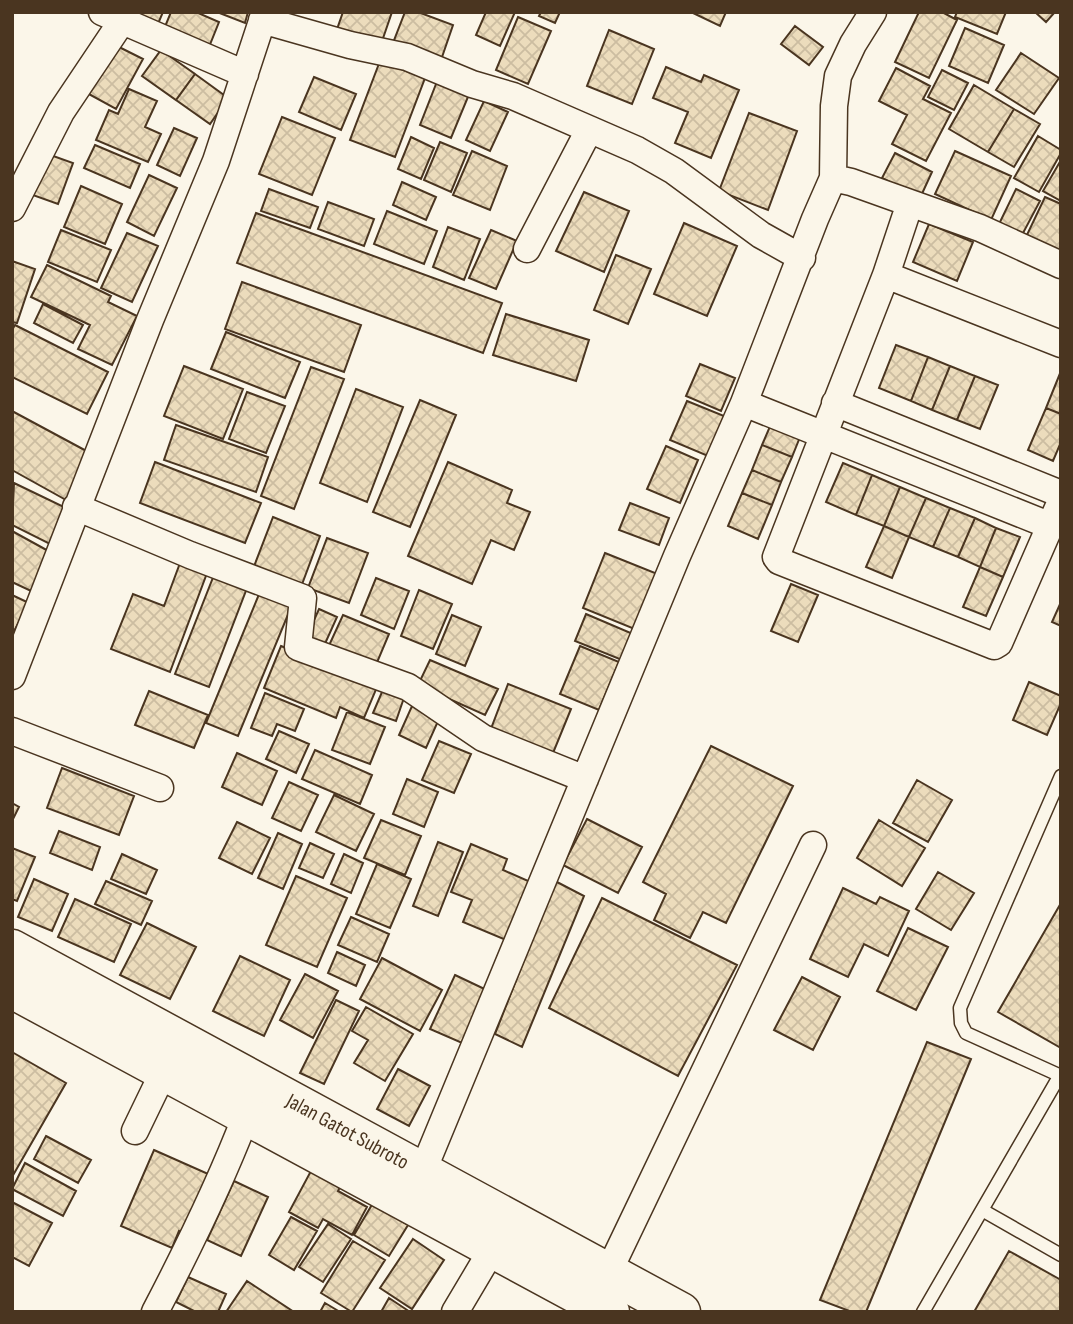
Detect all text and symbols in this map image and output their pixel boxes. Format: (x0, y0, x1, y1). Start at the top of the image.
street label: Jalan Gatot Subroto (281, 1088, 413, 1175)

